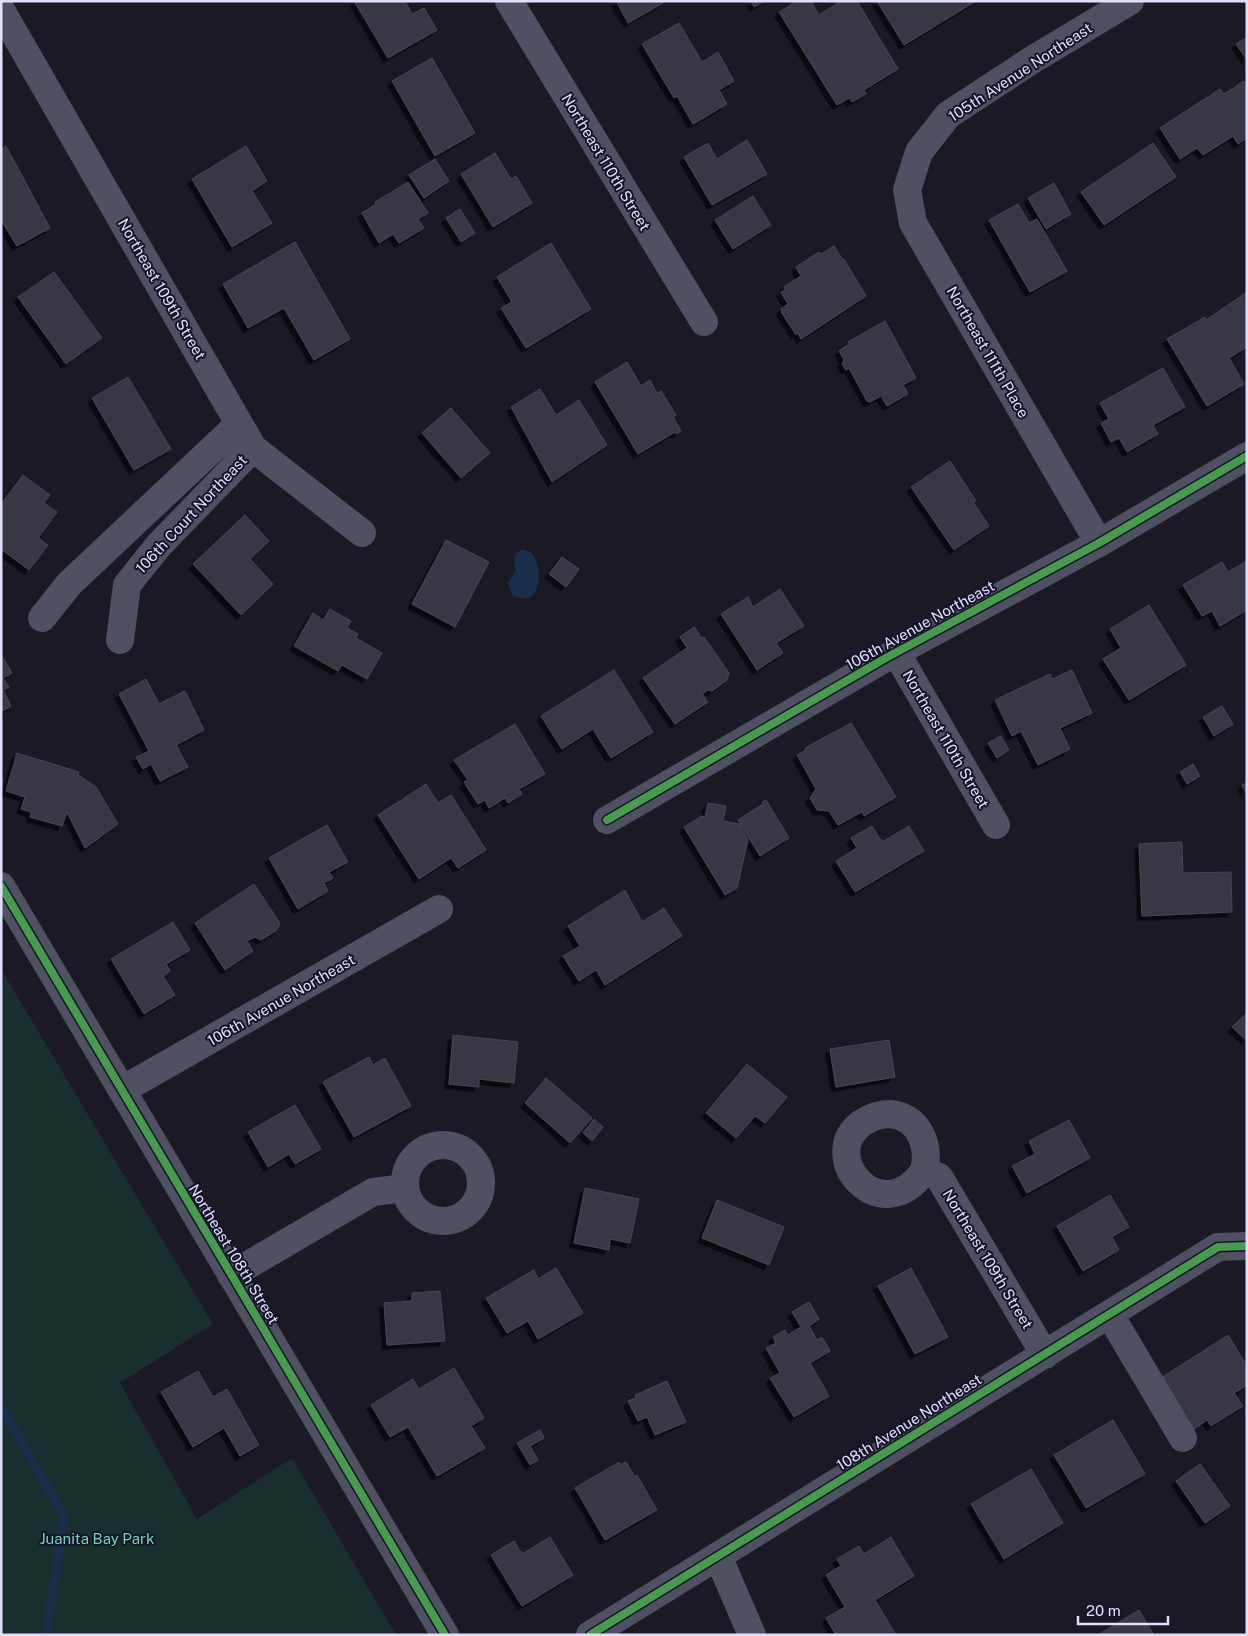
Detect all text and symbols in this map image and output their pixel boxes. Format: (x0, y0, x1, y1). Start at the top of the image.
street label: 105th Avenue Northeast (945, 19, 1095, 125)
street label: Northeast 110th Street (558, 90, 654, 234)
street label: Northeast 109th Street (115, 216, 209, 363)
street label: Northeast 111th Place (943, 283, 1033, 421)
street label: 106th Court Northeast (132, 451, 250, 576)
street label: 106th Avenue Northeast (843, 577, 997, 673)
street label: Northeast 110th Street (899, 667, 993, 811)
street label: 106th Avenue Northeast (204, 951, 358, 1049)
street label: Northeast 108th Street (185, 1181, 283, 1327)
street label: Northeast 109th Street (940, 1186, 1037, 1332)
street label: 108th Avenue Northeast (833, 1370, 985, 1474)
park label: Juanita Bay Park (40, 1530, 154, 1547)
scale bar (1078, 1594, 1168, 1626)
text: 20 m (1086, 1602, 1121, 1619)

